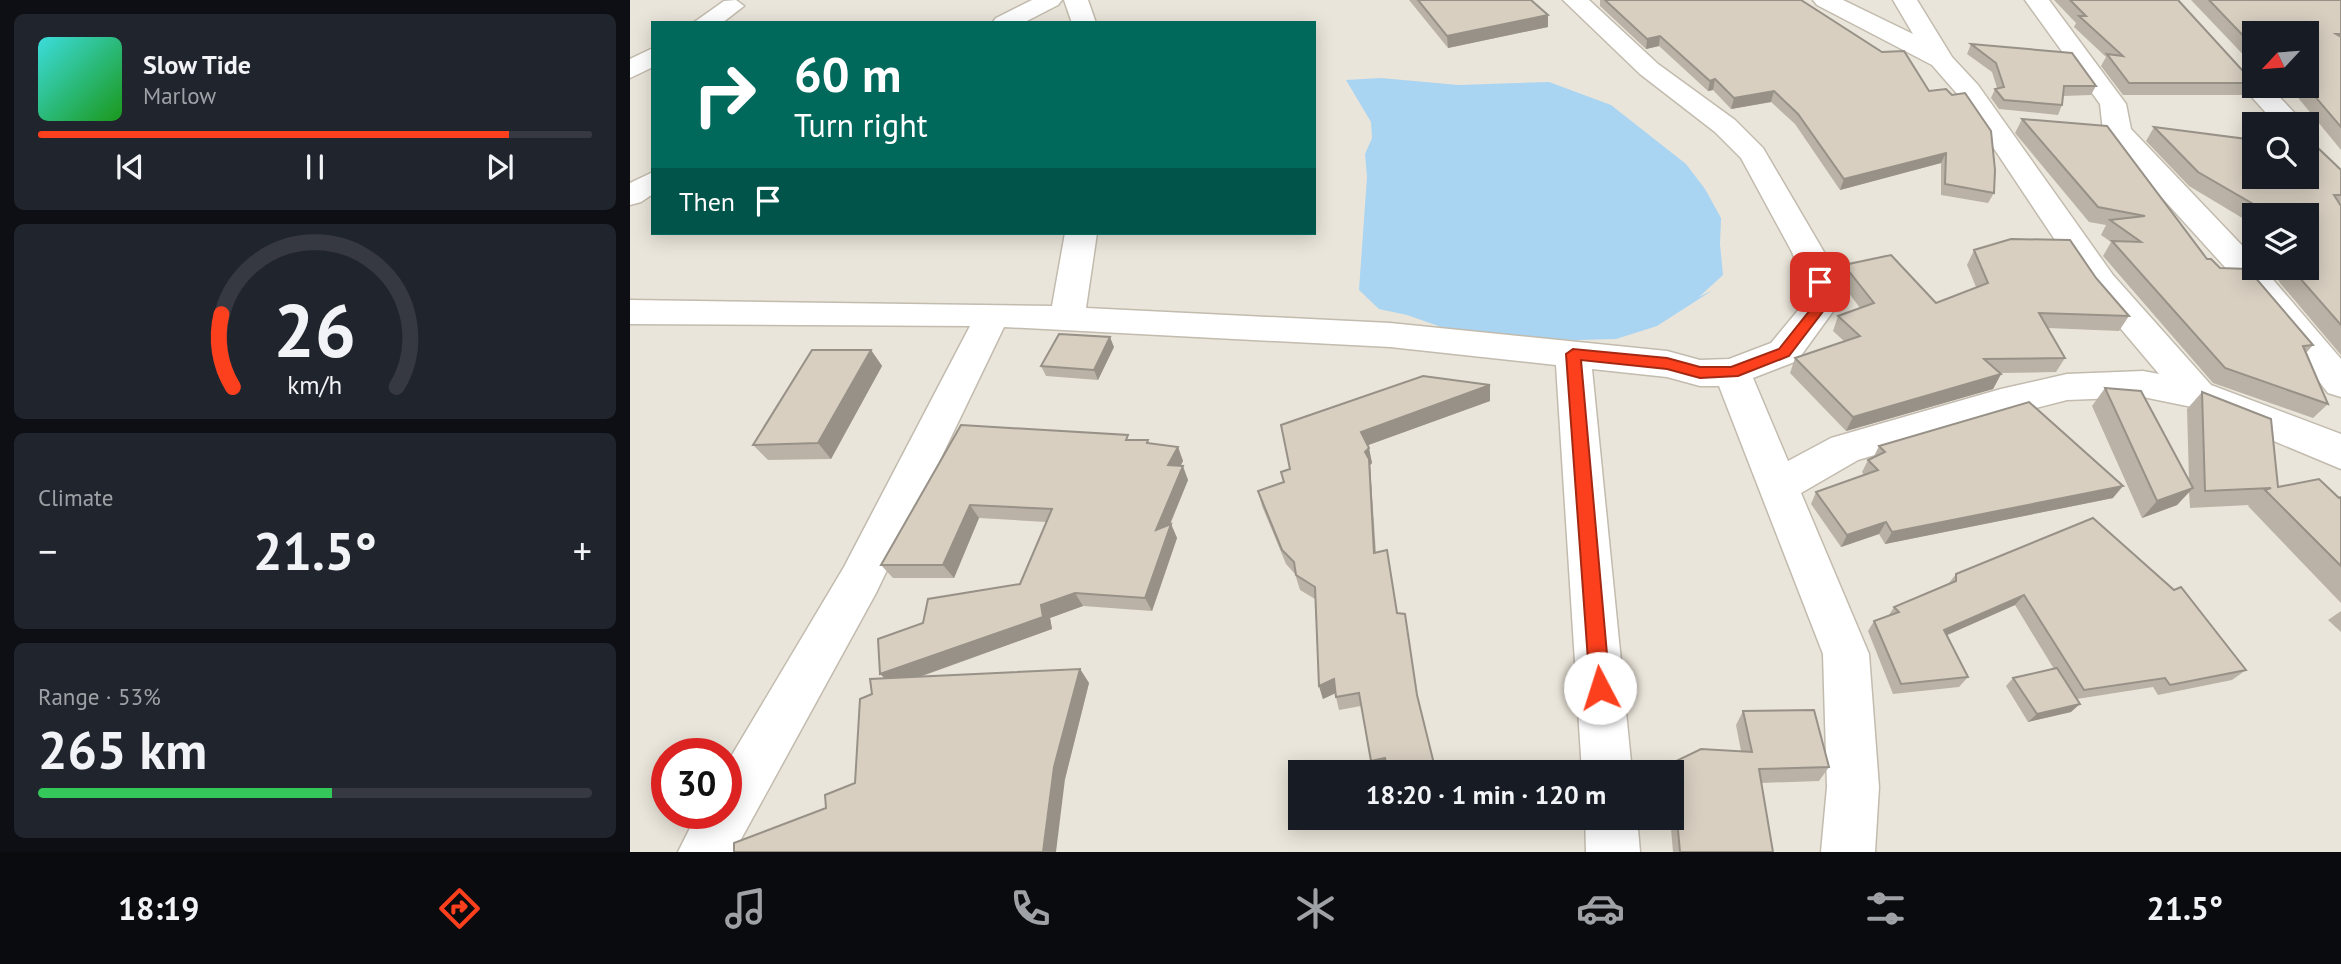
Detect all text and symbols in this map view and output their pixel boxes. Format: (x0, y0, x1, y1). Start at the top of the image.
north arrow (2242, 21, 2319, 98)
map controls (2242, 21, 2319, 280)
text: 60 m (794, 42, 901, 106)
text: Slow Tide (143, 48, 251, 81)
icon: right (679, 49, 770, 140)
text: Marlow (143, 81, 216, 110)
text: Turn right (794, 104, 928, 146)
button: search (2242, 112, 2319, 189)
icon: previous (111, 148, 149, 186)
icon: pause (296, 148, 334, 186)
icon: next (481, 148, 519, 186)
icon: arrive (749, 182, 787, 220)
text: Then (679, 185, 735, 218)
button: layers (2242, 203, 2319, 280)
pin (1790, 252, 1850, 312)
icon: arrive (1801, 263, 1839, 301)
text: 26 (274, 284, 356, 378)
text: km/h (288, 369, 342, 401)
text: Climate (38, 483, 113, 512)
text: 21.5° (253, 517, 377, 584)
text: − (38, 526, 57, 575)
text: + (573, 526, 592, 575)
position arrow (1563, 651, 1637, 725)
text: Range · 53% (38, 682, 161, 711)
text: 265 km (38, 716, 207, 783)
speed limit sign: 30 (651, 738, 742, 829)
text: 18:20 · 1 min · 120 m (1366, 778, 1606, 811)
icon: directions (435, 884, 484, 933)
icon: music (721, 884, 770, 933)
icon: phone (1006, 884, 1055, 933)
icon: climate (1291, 884, 1340, 933)
icon: car (1576, 884, 1625, 933)
icon: filters (1861, 884, 1910, 933)
text: 18:19 (118, 887, 199, 929)
text: 21.5° (2147, 887, 2223, 929)

